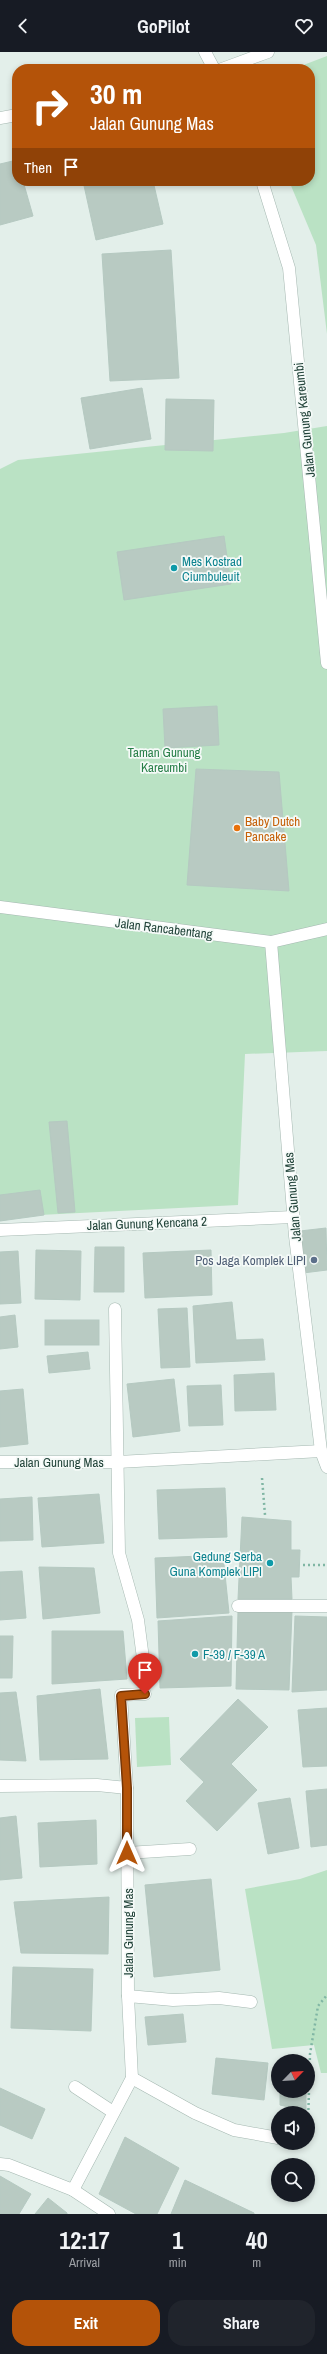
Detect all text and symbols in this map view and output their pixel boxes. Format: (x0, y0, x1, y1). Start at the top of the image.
text: GoPilot (137, 14, 190, 39)
icon: back (12, 15, 34, 37)
icon: heart (293, 15, 315, 37)
text: 30 m (90, 75, 142, 113)
icon: right (24, 80, 76, 132)
text: Jalan Gunung Mas (90, 111, 214, 136)
icon: arrive (60, 156, 82, 178)
text: Then (24, 157, 52, 178)
street label: Jalan Gunung Kareumbi (290, 362, 319, 478)
place label: Mes Kostrad Ciumbuleuit (182, 553, 242, 585)
marker: Mes Kostrad Ciumbuleuit (169, 563, 179, 573)
park label: Taman Gunung Kareumbi (127, 744, 201, 776)
place label: Baby Dutch Pancake (245, 813, 300, 845)
marker: Baby Dutch Pancake (232, 823, 242, 833)
street label: Jalan Rancabentang (114, 914, 214, 943)
street label: Jalan Gunung Mas (280, 1152, 305, 1242)
street label: Jalan Gunung Kencana 2 (87, 1213, 208, 1234)
place label: Pos Jaga Komplek LIPI (195, 1252, 306, 1269)
marker: Pos Jaga Komplek LIPI (309, 1255, 319, 1265)
street label: Jalan Gunung Mas (14, 1454, 104, 1471)
place label: Gedung Serba Guna Komplek LIPI (170, 1548, 262, 1580)
marker: Gedung Serba Guna Komplek LIPI (265, 1558, 275, 1568)
place label: F-39 / F-39 A (203, 1646, 266, 1663)
marker: F-39 / F-39 A (190, 1649, 200, 1659)
pin (128, 1653, 162, 1694)
icon: arrive (134, 1659, 156, 1681)
position arrow (106, 1832, 148, 1874)
street label: Jalan Gunung Mas (120, 1888, 137, 1978)
north arrow (271, 2054, 315, 2098)
map controls (271, 2054, 315, 2202)
button: sound (271, 2106, 315, 2150)
button: search (271, 2158, 315, 2202)
text: 12:17 (59, 2224, 110, 2256)
text: 1 (172, 2224, 183, 2256)
text: 40 (246, 2224, 268, 2256)
text: Arrival (69, 2254, 100, 2271)
text: min (169, 2254, 187, 2271)
text: m (252, 2254, 261, 2271)
button: Exit (12, 2300, 160, 2346)
button: Share (168, 2300, 315, 2346)

